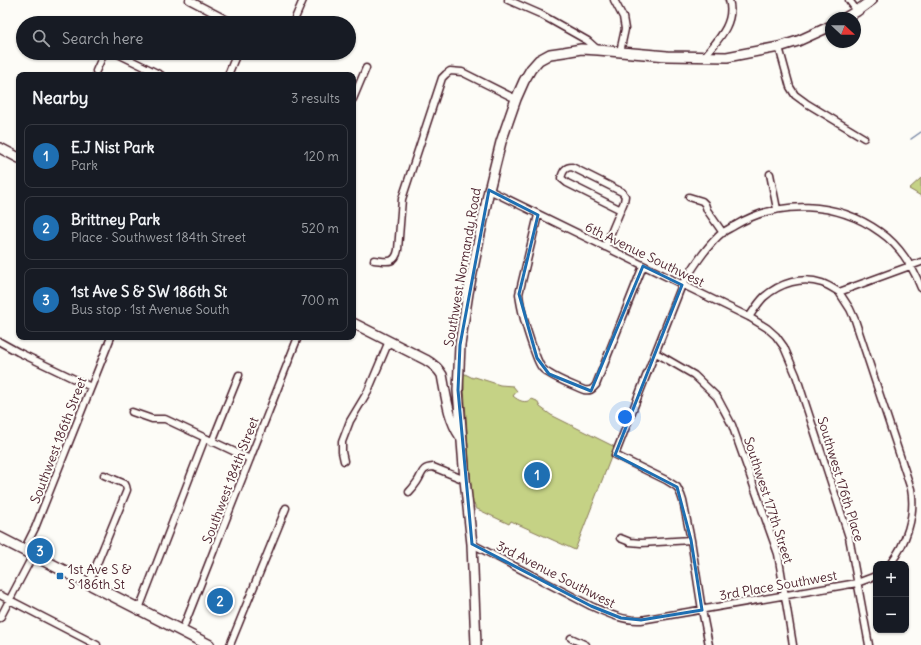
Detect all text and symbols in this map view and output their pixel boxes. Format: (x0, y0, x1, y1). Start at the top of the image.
north arrow (825, 12, 861, 48)
search box (16, 16, 356, 60)
icon: search (30, 27, 52, 49)
text: Search here (62, 29, 143, 48)
text: Nearby (32, 87, 88, 109)
text: 3 results (291, 90, 340, 107)
text: E.J Nist Park (71, 138, 154, 157)
text: 1 (43, 148, 49, 165)
text: 120 m (304, 148, 339, 165)
text: Park (71, 157, 98, 174)
street label: Southwest Normandy Road (440, 186, 485, 348)
text: Brittney Park (71, 210, 160, 229)
street label: 6th Avenue Southwest (582, 218, 708, 291)
text: 2 (42, 220, 50, 237)
text: 520 m (301, 220, 339, 237)
text: Place · Southwest 184th Street (71, 229, 246, 246)
text: 1st Ave S & SW 186th St (71, 282, 227, 301)
text: 3 (42, 292, 50, 309)
text: 700 m (301, 292, 339, 309)
text: Bus stop · 1st Avenue South (71, 301, 229, 318)
street label: Southwest 186th Street (26, 374, 91, 506)
your location (615, 407, 635, 427)
street label: Southwest 184th Street (198, 414, 263, 546)
street label: Southwest 176th Place (813, 415, 868, 544)
street label: Southwest 177th Street (740, 435, 797, 566)
pin: 1 (524, 460, 550, 490)
pin: 3 (27, 536, 53, 566)
street label: 3rd Avenue Southwest (493, 537, 619, 612)
place label: 1st Ave S & S 186th St (68, 561, 132, 593)
map controls (873, 561, 909, 633)
button: + (873, 561, 909, 597)
street label: 3rd Place Southwest (718, 567, 839, 604)
marker: 1st Ave S & S 186th St (55, 571, 65, 581)
pin: 2 (207, 586, 233, 616)
button: − (873, 597, 909, 633)

